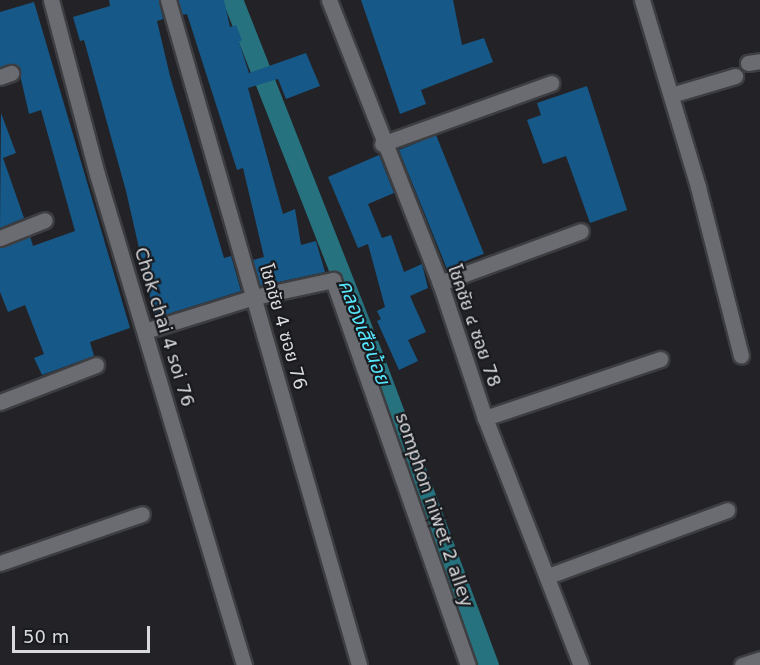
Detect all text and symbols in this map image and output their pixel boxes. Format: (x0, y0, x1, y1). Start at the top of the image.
street label: Chok chai 4 soi 76 (129, 245, 199, 409)
street label: โชคชัย 4 ซอย 76 (255, 262, 311, 392)
street label: โชคชัย ๔ ซอย 78 (443, 262, 505, 390)
water label: คลองเสือน้อย (333, 276, 395, 388)
street label: somphon niwet 2 alley (391, 410, 477, 610)
scale bar (15, 614, 153, 652)
text: 50 m (23, 626, 69, 647)

